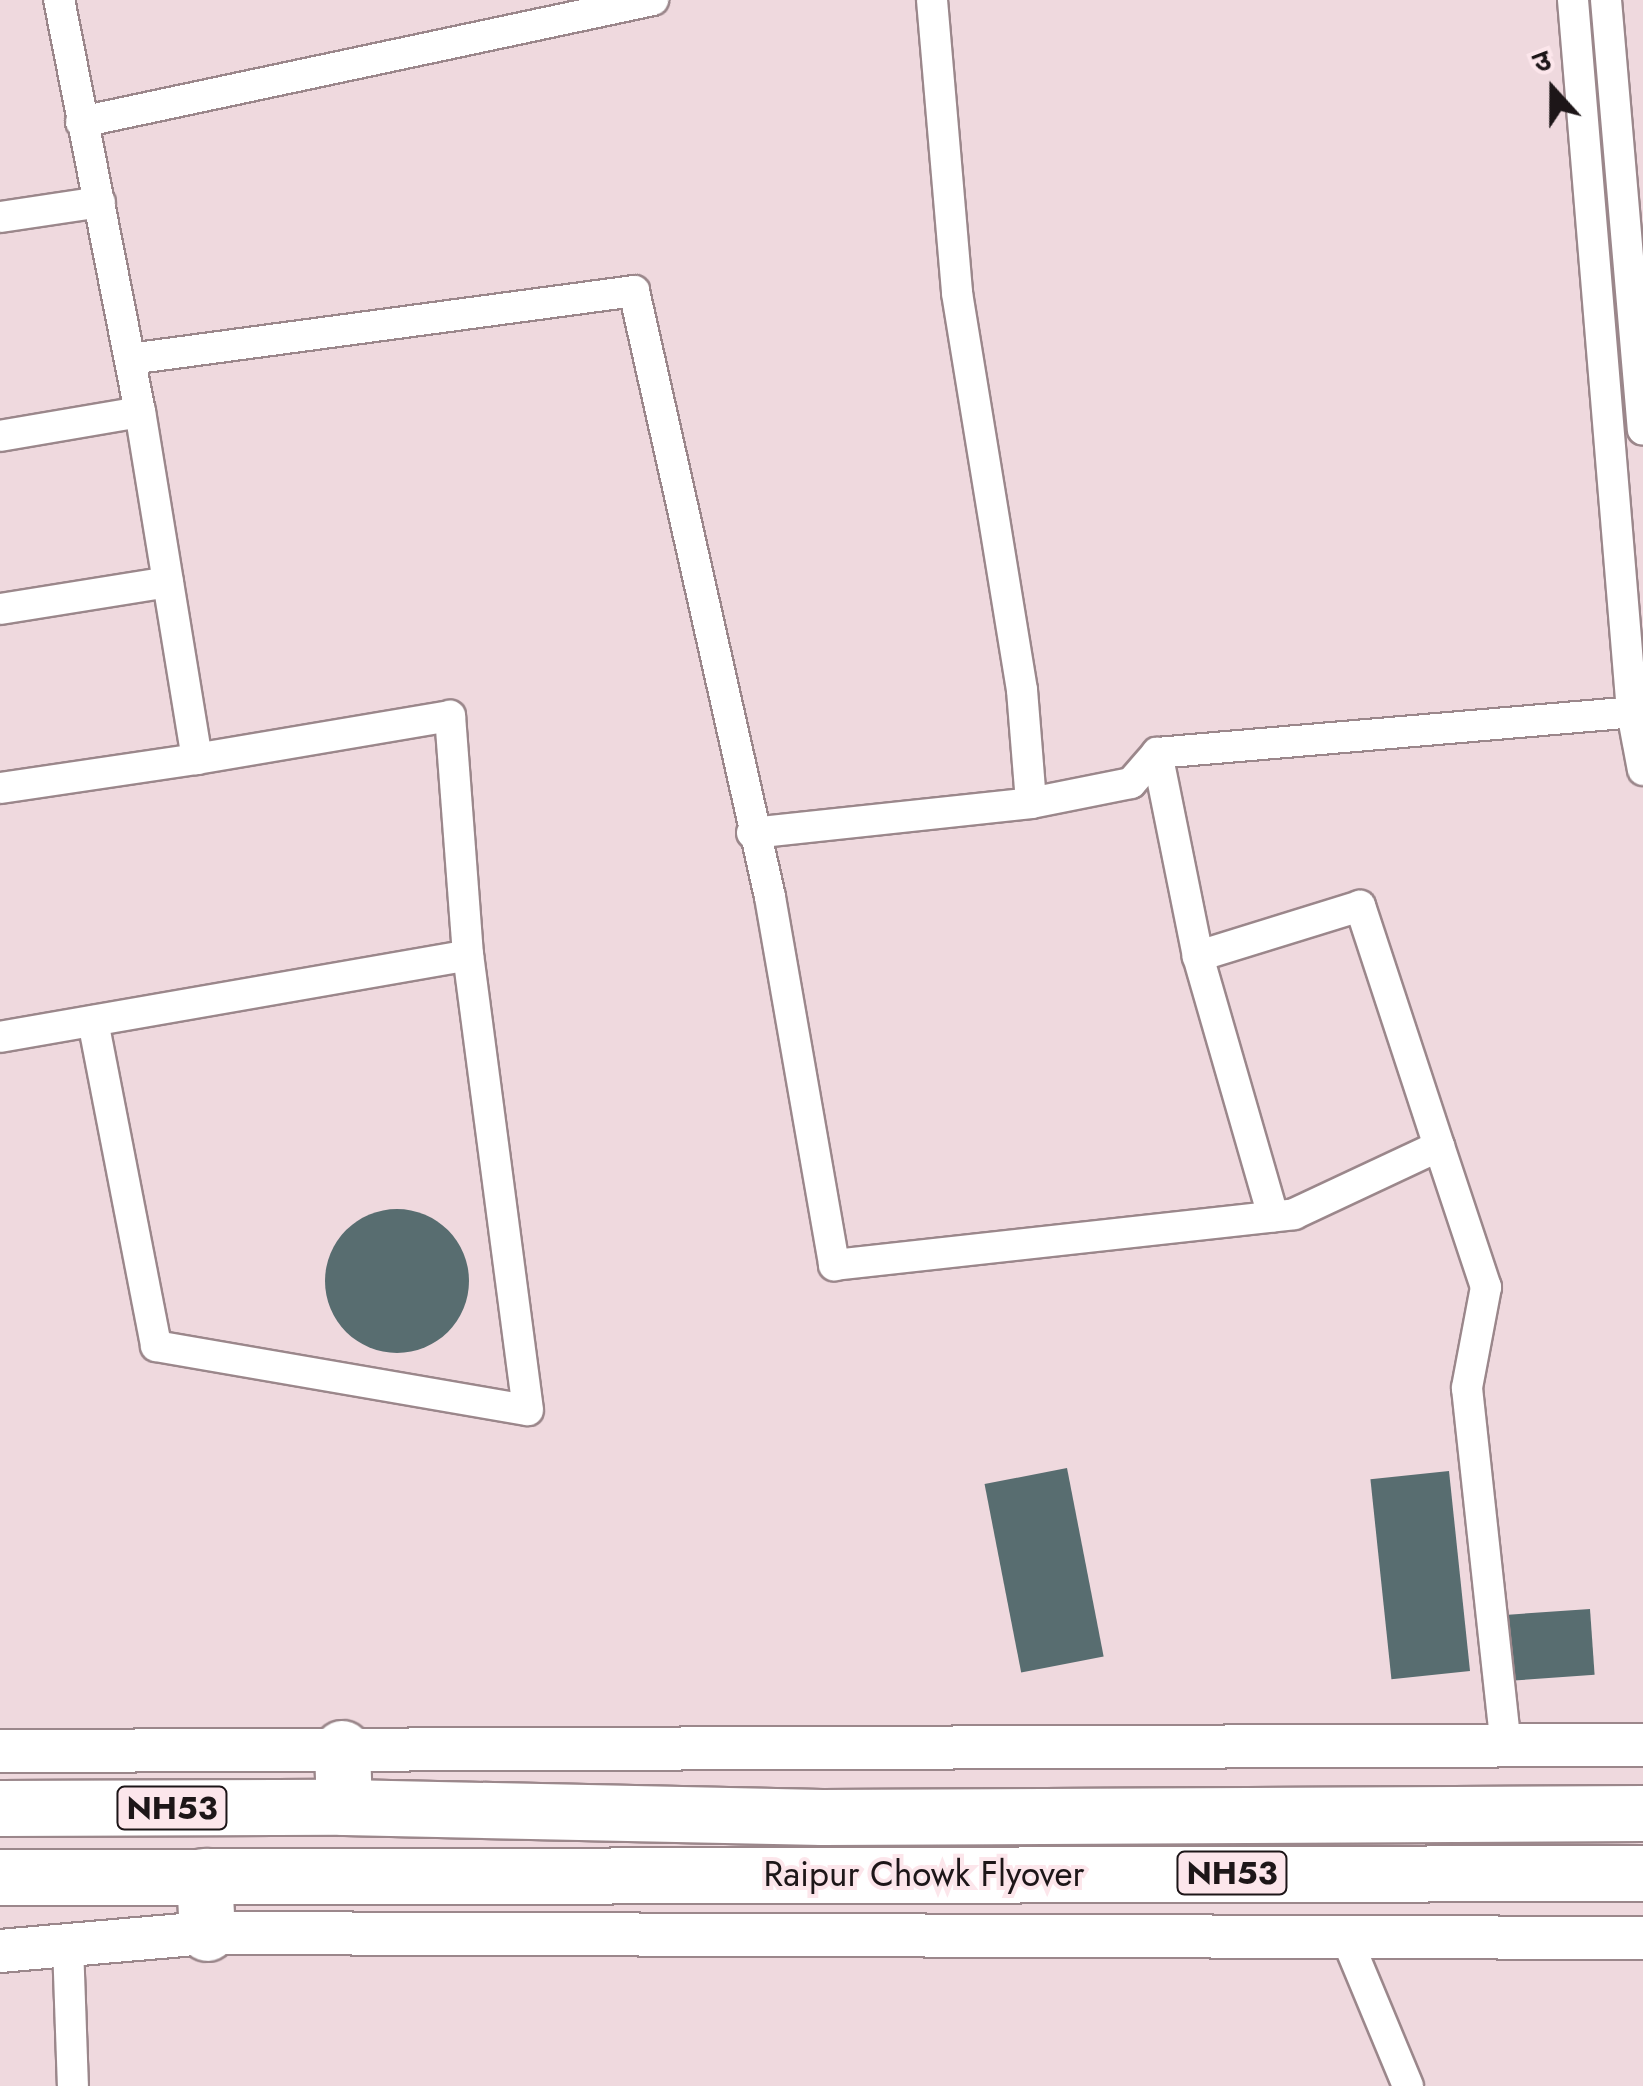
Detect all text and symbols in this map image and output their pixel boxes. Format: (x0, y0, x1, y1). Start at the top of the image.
text: उ (1527, 39, 1557, 84)
north arrow (1503, 40, 1603, 140)
road number: NH53 (114, 1781, 230, 1835)
road number: NH53 (1174, 1846, 1290, 1900)
street label: Raipur Chowk Flyover (764, 1853, 1084, 1895)

